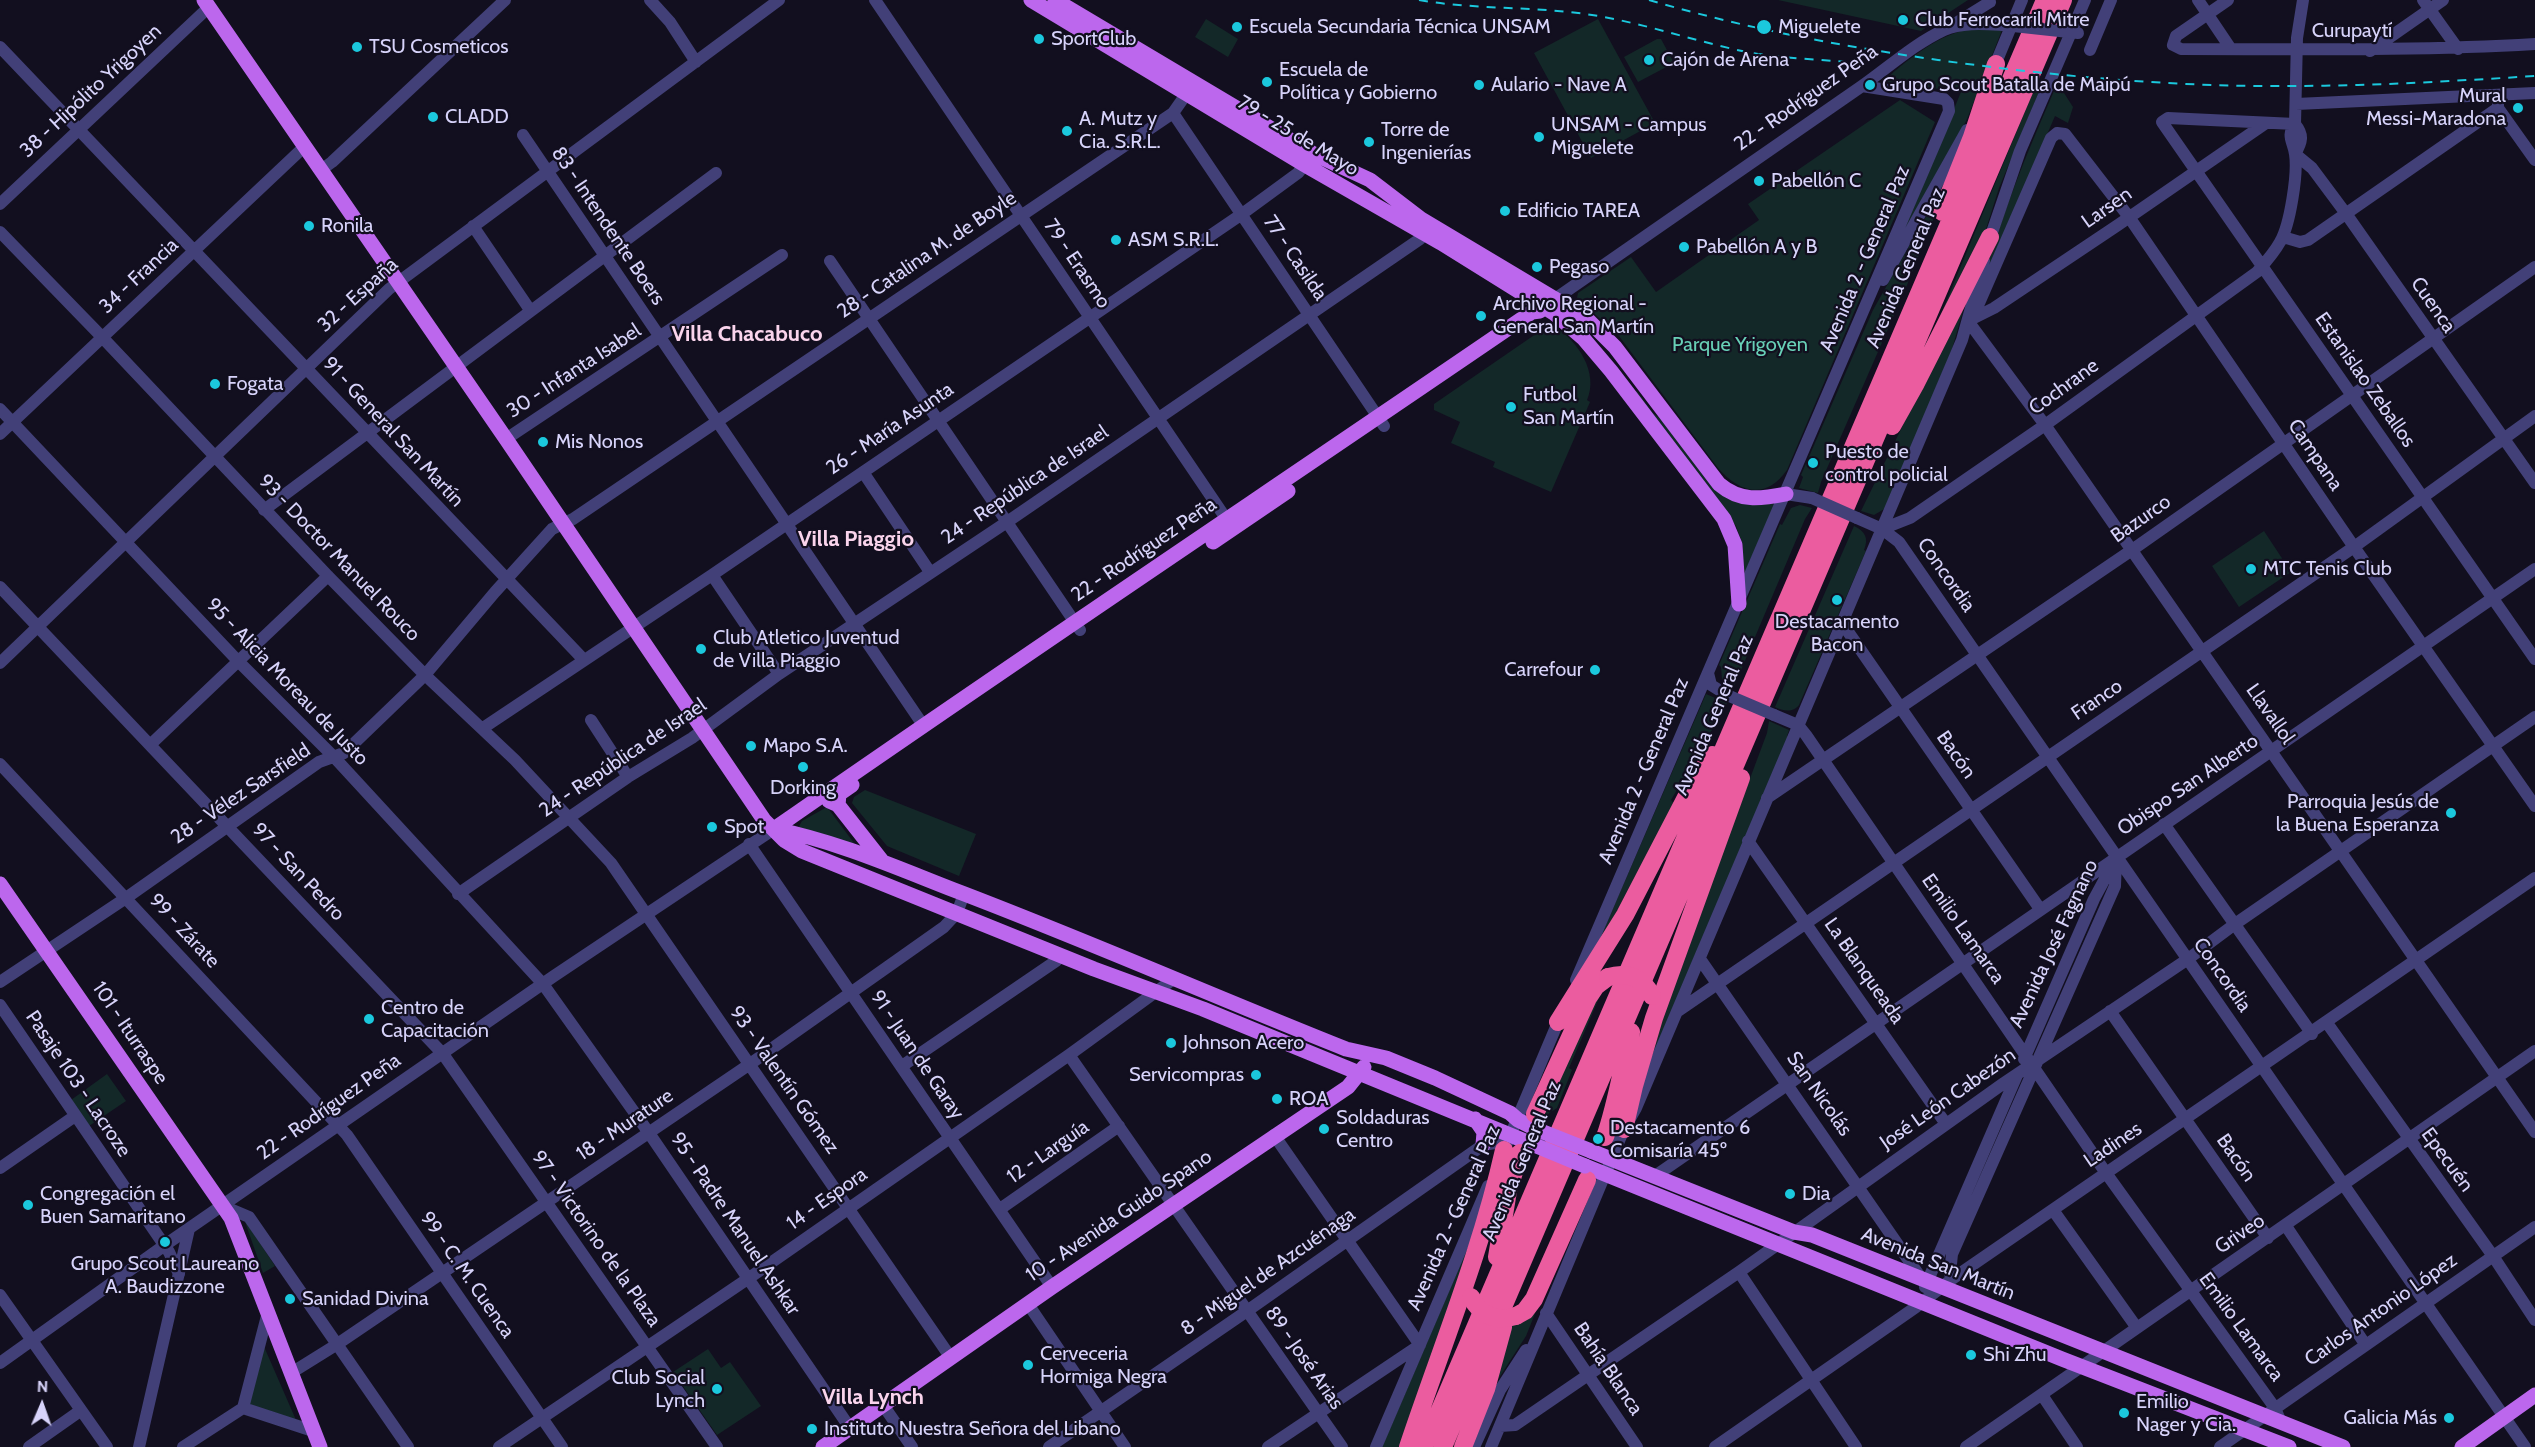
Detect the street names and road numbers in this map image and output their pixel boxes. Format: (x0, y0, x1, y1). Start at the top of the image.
street label: 38 - Hipólito Yrigoyen (15, 19, 167, 163)
street label: Curupaytí (2312, 19, 2392, 43)
street label: 22 - Rodríguez Peña (1730, 40, 1882, 156)
street label: 79 - 25 de Mayo (1233, 90, 1363, 182)
street label: 83 - Intendente Boers (546, 142, 670, 310)
street label: Avenida 2 - General Paz (1815, 162, 1915, 356)
street label: Larsen (2077, 182, 2137, 234)
street label: Avenida General Paz (1861, 184, 1951, 352)
street label: 28 - Catalina M. de Boyle (833, 186, 1021, 324)
street label: 77 - Casilda (1258, 211, 1332, 305)
street label: 79 - Erasmo (1038, 215, 1116, 313)
street label: 34 - Francia (95, 233, 183, 319)
street label: 32 - España (313, 253, 403, 337)
street label: Cuenca (2405, 272, 2461, 338)
street label: Estanislao Zeballos (2310, 308, 2420, 452)
street label: 30 - Infanta Isabel (502, 319, 646, 423)
street label: 91 - General San Martín (317, 352, 469, 512)
street label: Cochrane (2025, 354, 2103, 420)
street label: 26 - María Asunta (822, 378, 958, 480)
street label: Campana (2282, 415, 2348, 495)
street label: 24 - República de Israel (937, 420, 1113, 550)
street label: 93 - Doctor Manuel Rouco (253, 470, 425, 646)
street label: Bazurco (2106, 490, 2176, 548)
street label: 22 - Rodríguez Peña (1067, 493, 1221, 607)
street label: Concordia (1912, 533, 1980, 617)
street label: 95 - Alicia Moreau de Justo (201, 593, 373, 771)
street label: Avenida General Paz (1669, 631, 1759, 799)
street label: Avenida 2 - General Paz (1594, 674, 1694, 868)
street label: Franco (2067, 674, 2127, 726)
street label: Llavallol (2241, 679, 2299, 749)
street label: 24 - República de Israel (535, 693, 711, 823)
street label: Bacón (1931, 727, 1981, 783)
street label: Obispo San Alberto (2113, 729, 2263, 841)
street label: 28 - Vélez Sarsfield (167, 739, 315, 849)
street label: 97 - San Pedro (246, 818, 350, 926)
street label: Avenida José Fagnano (2004, 856, 2104, 1032)
street label: Emilio Lamarca (1916, 869, 2010, 989)
street label: 99 - Zárate (143, 889, 225, 973)
street label: La Blanqueada (1819, 913, 1909, 1029)
street label: Concordia (2188, 933, 2256, 1017)
street label: 101 - Iturraspe (87, 977, 173, 1089)
street label: 91 - Juan de Garay (865, 986, 969, 1124)
street label: 93 - Valentín Gómez (724, 1002, 844, 1158)
street label: Pasaje 103 - Lacroze (20, 1006, 136, 1162)
street label: José León Cabezón (1875, 1043, 2021, 1155)
street label: San Nicolás (1781, 1047, 1857, 1141)
street label: 22 - Rodríguez Peña (253, 1049, 405, 1165)
street label: Avenida General Paz (1477, 1077, 1567, 1245)
street label: 18 - Murature (572, 1084, 678, 1166)
street label: 12 - Larguía (1002, 1115, 1094, 1189)
street label: Ladines (2079, 1117, 2147, 1173)
street label: Avenida 2 - General Paz (1402, 1122, 1506, 1314)
street label: Epecuén (2416, 1123, 2478, 1197)
street label: 95 - Padre Manuel Ashkar (665, 1128, 805, 1320)
street label: Bacón (2211, 1130, 2261, 1186)
street label: 10 - Avenida Guido Spano (1021, 1145, 1217, 1287)
street label: 97 - Victorino de la Plaza (526, 1146, 666, 1332)
street label: 14 - Espora (782, 1163, 872, 1235)
street label: 8 - Miguel de Azcuénaga (1176, 1203, 1360, 1341)
street label: 99 - C. M. Cuenca (415, 1207, 519, 1343)
street label: Griveo (2211, 1209, 2269, 1259)
street label: Avenida San Martín (1858, 1222, 2018, 1306)
street label: Carlos Antonio López (2300, 1248, 2462, 1372)
street label: Emilio Lamarca (2193, 1268, 2289, 1386)
street label: 89 - José Arias (1260, 1302, 1348, 1414)
street label: Bahía Blanca (1568, 1318, 1648, 1420)

